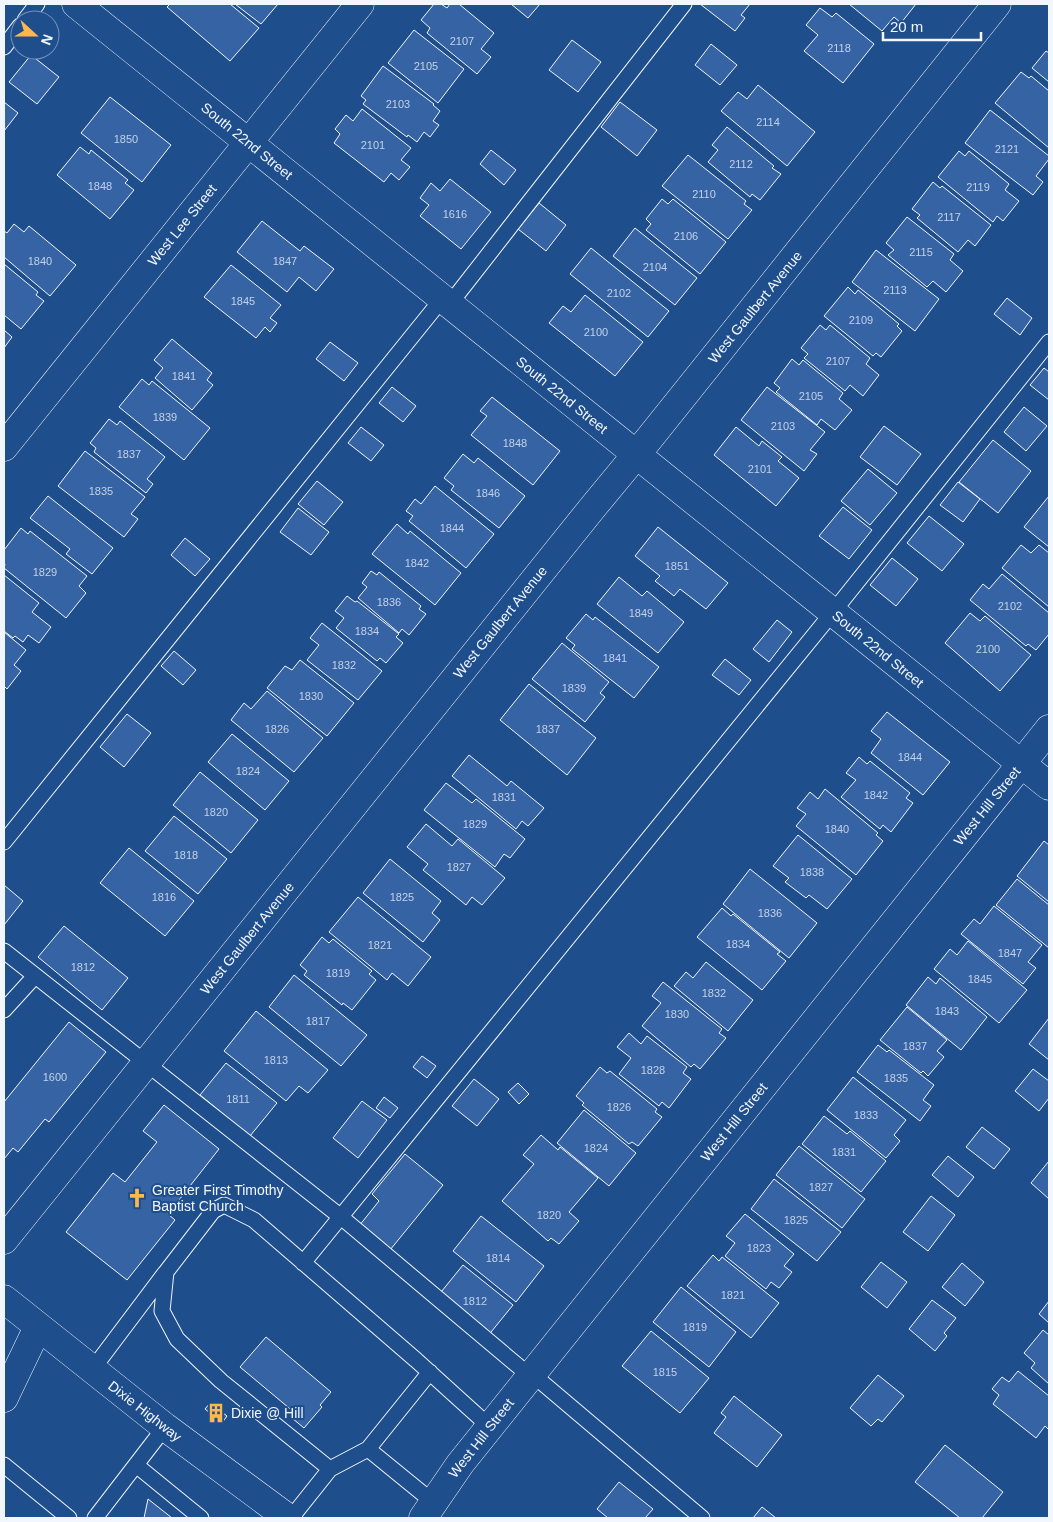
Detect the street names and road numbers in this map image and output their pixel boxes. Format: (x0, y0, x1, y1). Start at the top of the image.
street label: South 22nd Street (198, 99, 296, 183)
street label: West Lee Street (144, 181, 220, 269)
street label: West Gaulbert Avenue (705, 248, 805, 366)
street label: South 22nd Street (513, 353, 611, 437)
street label: West Gaulbert Avenue (450, 563, 550, 681)
street label: South 22nd Street (829, 607, 927, 691)
street label: West Hill Street (951, 763, 1024, 848)
street label: West Gaulbert Avenue (197, 879, 297, 997)
street label: West Hill Street (698, 1079, 771, 1164)
street label: Dixie Highway (105, 1377, 185, 1445)
street label: West Hill Street (445, 1395, 517, 1481)

